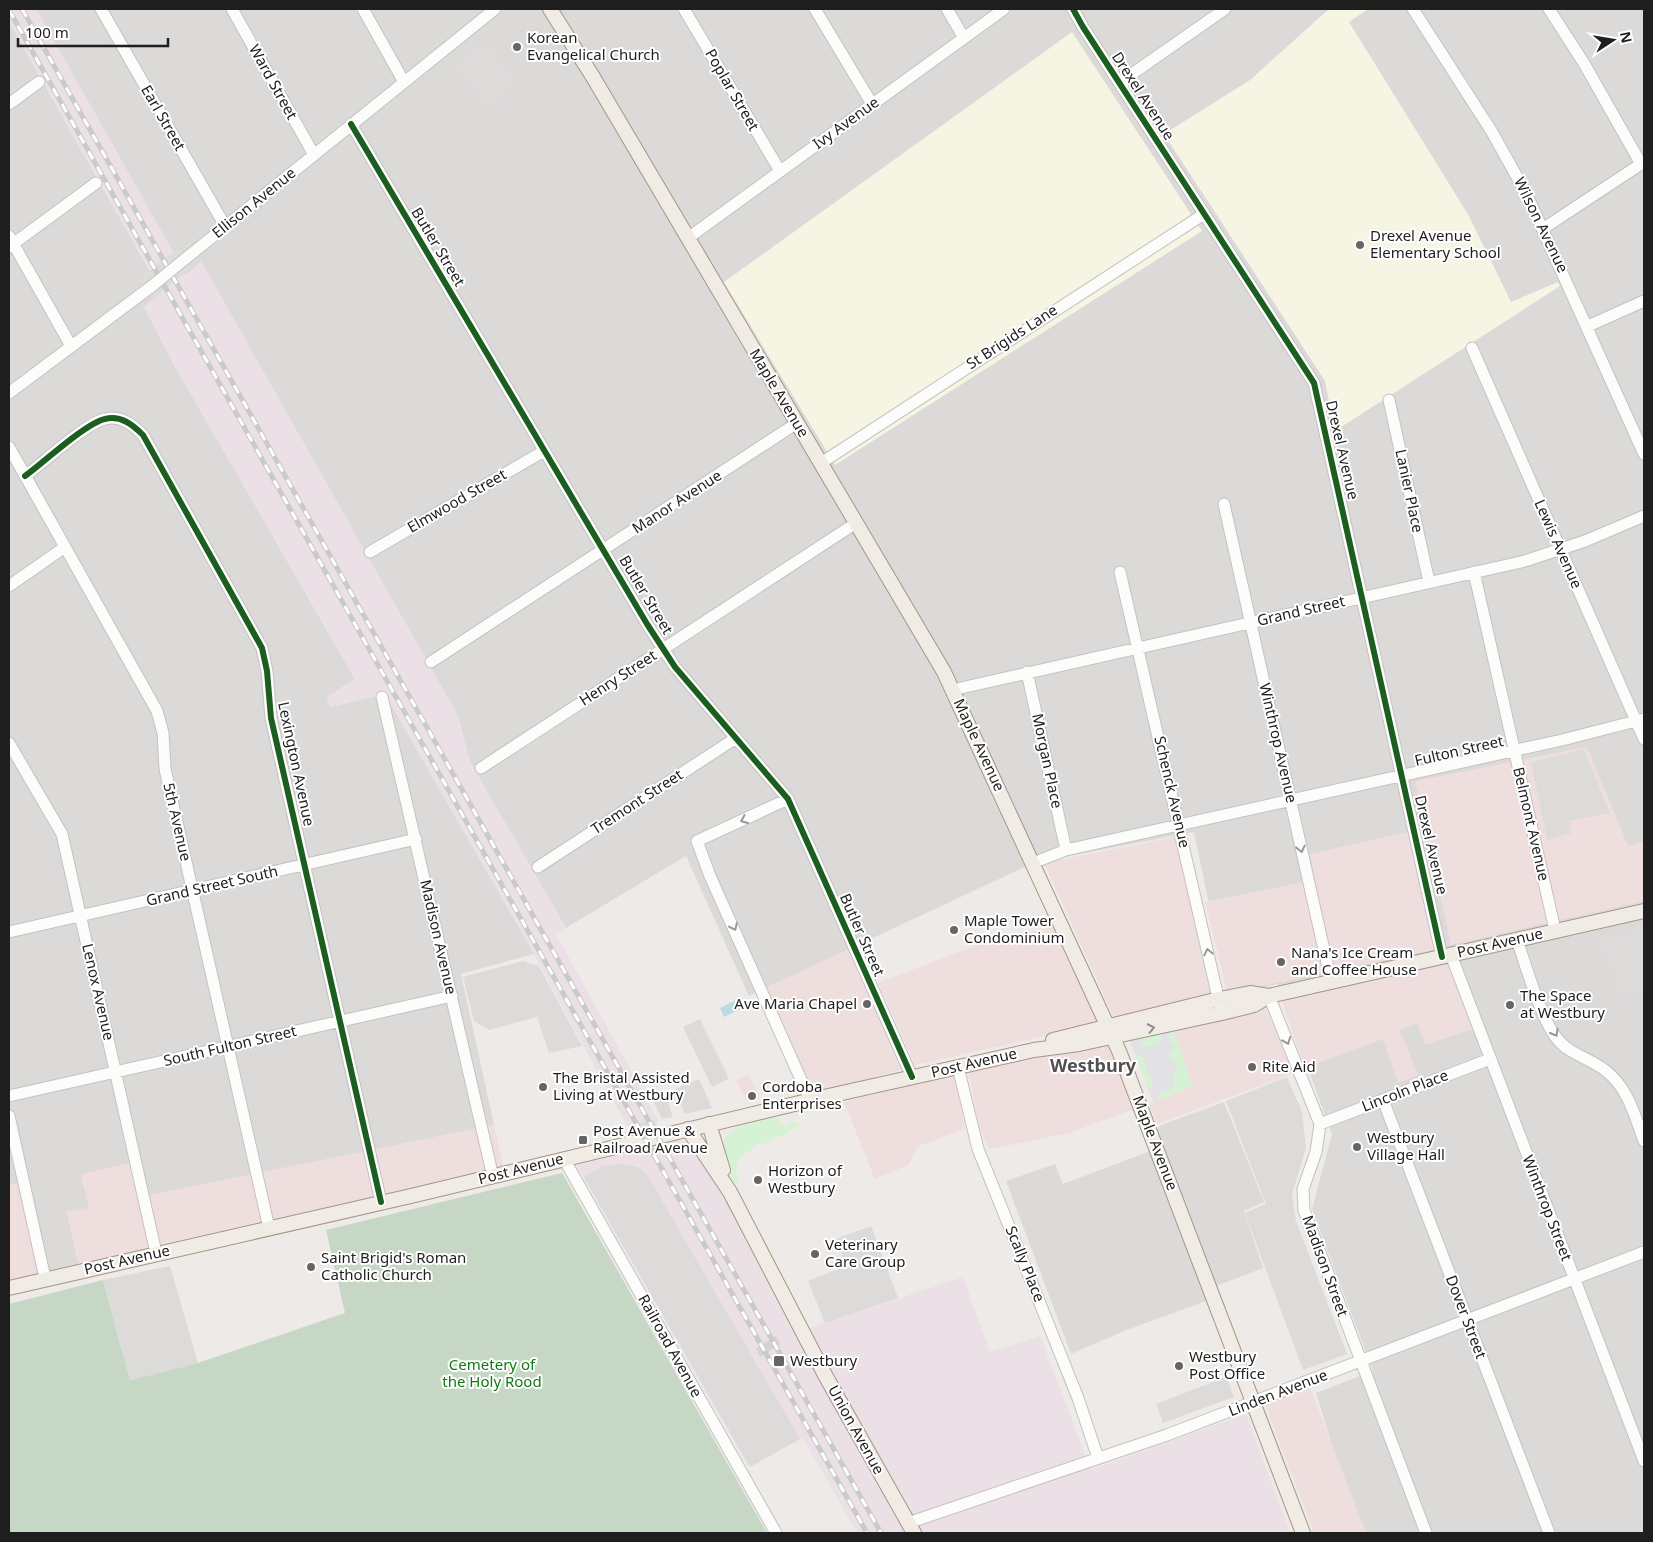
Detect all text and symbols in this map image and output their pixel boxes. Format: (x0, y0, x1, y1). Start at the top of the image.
scale bar (18, 15, 168, 47)
north arrow (1588, 15, 1638, 65)
text: 100 m (25, 22, 69, 42)
place label: Korean Evangelical Church (527, 27, 660, 64)
text: N (1616, 30, 1637, 45)
street label: Ward Street (245, 40, 303, 123)
marker: Korean Evangelical Church (511, 41, 523, 53)
street label: Poplar Street (701, 45, 765, 135)
street label: Drexel Avenue (1108, 47, 1180, 143)
street label: Earl Street (137, 81, 191, 154)
street label: Ivy Avenue (808, 91, 882, 153)
street label: Ellison Avenue (207, 162, 299, 242)
street label: Wilson Avenue (1510, 174, 1574, 276)
street label: Butler Street (407, 203, 471, 290)
place label: Drexel Avenue Elementary School (1370, 225, 1501, 262)
marker: Drexel Avenue Elementary School (1354, 239, 1366, 251)
street label: St Brigids Lane (962, 299, 1061, 373)
street label: Maple Avenue (745, 344, 814, 441)
street label: Drexel Avenue (1322, 398, 1364, 501)
street label: Lanier Place (1391, 447, 1429, 534)
street label: Elmwood Street (403, 463, 510, 537)
street label: Manor Avenue (628, 465, 725, 538)
street label: Lewis Avenue (1530, 496, 1587, 591)
street label: Butler Street (615, 551, 679, 638)
street label: Grand Street (1255, 590, 1347, 630)
street label: Henry Street (575, 644, 660, 710)
street label: Winthrop Avenue (1255, 681, 1303, 805)
street label: Maple Avenue (950, 695, 1010, 794)
street label: Lexington Avenue (274, 700, 320, 828)
street label: Morgan Place (1028, 711, 1068, 810)
street label: Fulton Street (1412, 730, 1506, 770)
street label: Schenck Avenue (1150, 734, 1196, 850)
street label: Tremont Street (587, 764, 687, 838)
street label: Belmont Avenue (1509, 765, 1555, 883)
street label: 5th Avenue (159, 781, 197, 863)
street label: Drexel Avenue (1411, 793, 1453, 896)
one-way arrow (740, 813, 749, 824)
one-way arrow (1296, 844, 1306, 853)
street label: Grand Street South (144, 860, 280, 910)
street label: Madison Avenue (416, 877, 462, 996)
street label: Butler Street (836, 890, 890, 980)
place label: Maple Tower Condominium (964, 910, 1064, 947)
one-way arrow (727, 922, 738, 931)
street label: Post Avenue (1455, 922, 1545, 962)
marker: Maple Tower Condominium (948, 924, 960, 936)
street label: Lenox Avenue (78, 941, 120, 1042)
place label: Nana's Ice Cream and Coffee House (1291, 942, 1417, 979)
one-way arrow (1203, 947, 1214, 956)
marker: Nana's Ice Cream and Coffee House (1275, 956, 1287, 968)
place label: The Space at Westbury (1520, 985, 1605, 1022)
place label: Ave Maria Chapel (734, 993, 857, 1013)
marker: Ave Maria Chapel (861, 998, 873, 1010)
marker: The Space at Westbury (1504, 999, 1516, 1011)
street label: South Fulton Street (161, 1020, 299, 1070)
one-way arrow (1147, 1024, 1156, 1034)
one-way arrow (1548, 1028, 1558, 1037)
one-way arrow (1281, 1036, 1292, 1045)
street label: Post Avenue (929, 1042, 1019, 1082)
district label: Westbury (1050, 1053, 1137, 1077)
place label: Rite Aid (1262, 1056, 1316, 1076)
marker: Rite Aid (1246, 1061, 1258, 1073)
street label: Lincoln Place (1358, 1064, 1451, 1116)
place label: The Bristal Assisted Living at Westbury (553, 1067, 690, 1104)
place label: Cordoba Enterprises (762, 1076, 842, 1113)
marker: The Bristal Assisted Living at Westbury (537, 1081, 549, 1093)
marker: Cordoba Enterprises (746, 1090, 758, 1102)
street label: Maple Avenue (1129, 1092, 1183, 1193)
place label: Post Avenue & Railroad Avenue (593, 1120, 708, 1157)
place label: Westbury Village Hall (1367, 1127, 1445, 1164)
marker: Post Avenue & Railroad Avenue (577, 1134, 589, 1146)
marker: Westbury Village Hall (1351, 1141, 1363, 1153)
street label: Post Avenue (476, 1148, 566, 1188)
street label: Winthrop Street (1519, 1152, 1578, 1264)
place label: Horizon of Westbury (768, 1160, 843, 1197)
marker: Horizon of Westbury (752, 1174, 764, 1186)
street label: Madison Street (1298, 1212, 1354, 1320)
street label: Scally Place (1002, 1223, 1050, 1305)
place label: Veterinary Care Group (825, 1234, 906, 1271)
street label: Post Avenue (82, 1239, 172, 1279)
place label: Saint Brigid's Roman Catholic Church (321, 1247, 466, 1284)
marker: Veterinary Care Group (809, 1248, 821, 1260)
marker: Saint Brigid's Roman Catholic Church (305, 1261, 317, 1273)
street label: Dover Street (1442, 1272, 1492, 1362)
street label: Railroad Avenue (634, 1291, 707, 1401)
place label: Westbury Post Office (1189, 1346, 1265, 1383)
place label: Westbury (790, 1350, 857, 1370)
park label: Cemetery of the Holy Rood (442, 1354, 542, 1391)
marker: Westbury (772, 1354, 786, 1368)
marker: Westbury Post Office (1173, 1360, 1185, 1372)
street label: Linden Avenue (1225, 1364, 1330, 1420)
street label: Union Avenue (824, 1381, 890, 1478)

